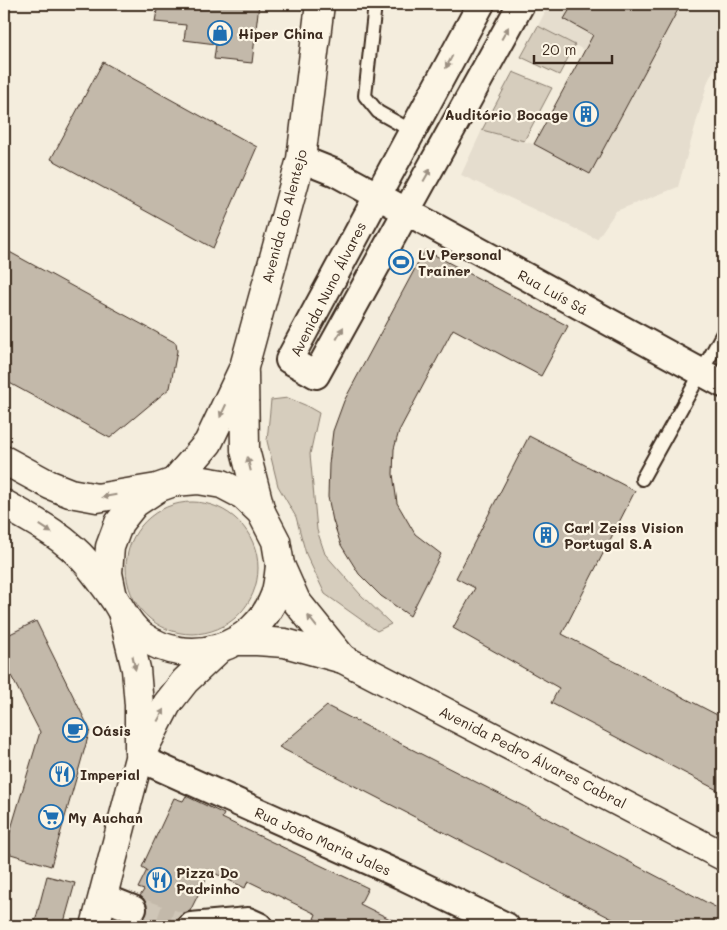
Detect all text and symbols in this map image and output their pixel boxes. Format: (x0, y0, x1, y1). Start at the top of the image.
shop icon: Hiper China (207, 20, 233, 46)
place label: Hiper China (238, 24, 324, 43)
one-way arrow (501, 25, 509, 40)
scale bar (534, 32, 612, 64)
text: 20 m (542, 39, 576, 59)
one-way arrow (445, 55, 453, 69)
building icon: Auditório Bocage (573, 101, 599, 127)
place label: Auditório Bocage (445, 105, 568, 124)
street label: Avenida do Alentejo (257, 147, 311, 285)
one-way arrow (422, 168, 431, 182)
street label: Avenida Nuno Álvares (286, 218, 370, 360)
place label: LV Personal Trainer (418, 245, 502, 280)
sports icon: LV Personal Trainer (388, 249, 414, 275)
street label: Rua Luís Sá (515, 265, 591, 319)
one-way arrow (335, 326, 344, 339)
one-way arrow (219, 404, 227, 418)
one-way arrow (245, 457, 253, 472)
one-way arrow (100, 492, 116, 500)
place label: Carl Zeiss Vision Portugal S.A (564, 518, 684, 553)
building icon: Carl Zeiss Vision Portugal S.A (533, 522, 559, 548)
one-way arrow (39, 524, 52, 534)
one-way arrow (306, 615, 317, 628)
one-way arrow (130, 656, 138, 671)
street label: Avenida Pedro Álvares Cabral (436, 701, 630, 813)
one-way arrow (157, 708, 166, 721)
cafe icon: Oásis (62, 717, 88, 743)
place label: Oásis (92, 721, 131, 740)
restaurant icon: Imperial (49, 761, 75, 787)
place label: Imperial (80, 765, 140, 784)
street label: Rua João Maria Jales (252, 802, 394, 880)
supermarket icon: My Auchan (38, 804, 64, 830)
place label: My Auchan (68, 808, 143, 827)
place label: Pizza Do Padrinho (176, 863, 240, 898)
restaurant icon: Pizza Do Padrinho (146, 867, 172, 893)

